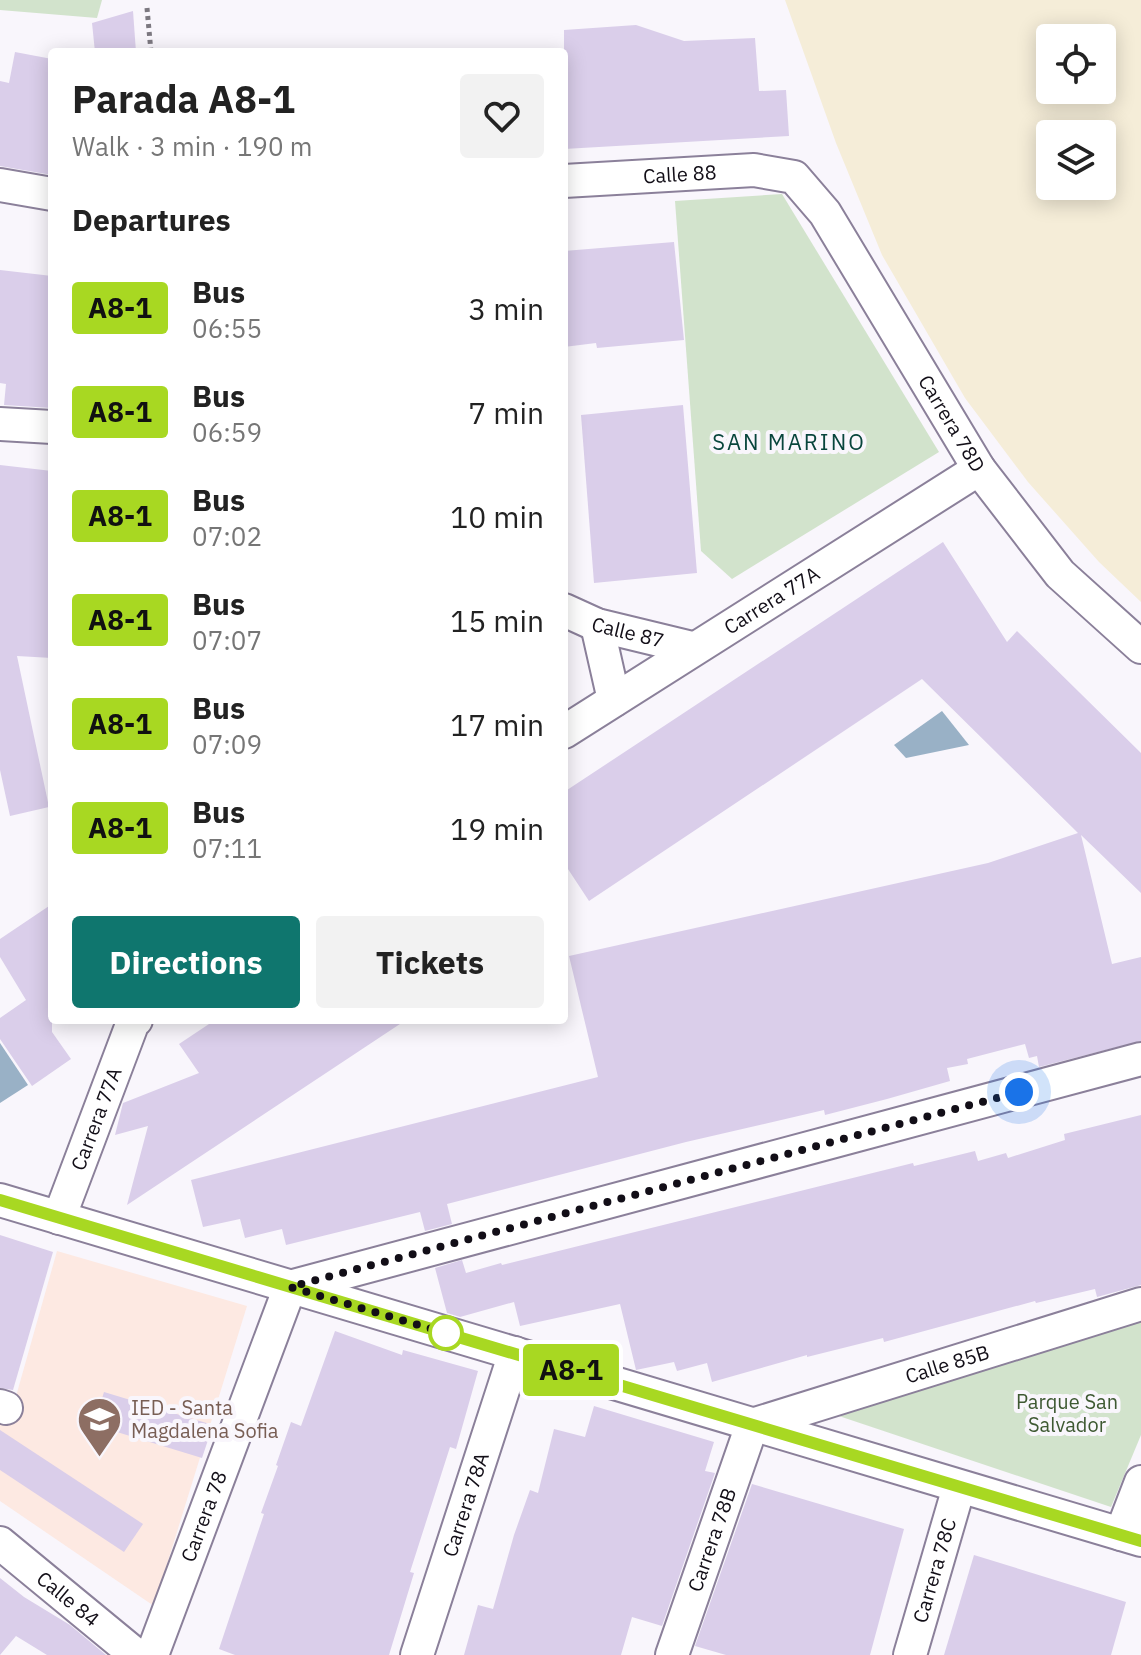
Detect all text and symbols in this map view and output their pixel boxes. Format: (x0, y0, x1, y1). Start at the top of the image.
map controls (1036, 24, 1116, 200)
button: locate (1036, 24, 1116, 104)
text: Parada A8-1 (72, 74, 295, 123)
button: heart (460, 74, 544, 158)
button: layers (1036, 120, 1116, 200)
text: Walk · 3 min · 190 m (72, 129, 312, 163)
street label: Calle 88 (642, 158, 717, 189)
text: Departures (72, 200, 231, 239)
text: Bus (192, 272, 245, 311)
text: A8-1 (88, 289, 152, 326)
text: 3 min (468, 289, 544, 328)
text: 06:55 (192, 311, 262, 345)
street label: Carrera 78D (912, 370, 992, 477)
text: Bus (192, 376, 245, 415)
text: A8-1 (88, 393, 152, 430)
text: 7 min (468, 393, 544, 432)
text: 06:59 (192, 415, 262, 449)
district label: SAN MARINO (712, 427, 866, 456)
text: Bus (192, 480, 245, 519)
text: A8-1 (88, 497, 152, 534)
text: 10 min (450, 497, 544, 536)
text: 07:02 (192, 519, 262, 553)
street label: Carrera 77A (719, 559, 825, 640)
text: Bus (192, 584, 245, 623)
text: A8-1 (88, 601, 152, 638)
text: 15 min (450, 601, 544, 640)
street label: Calle 87 (589, 610, 667, 654)
text: 07:07 (192, 623, 262, 657)
text: Bus (192, 688, 245, 727)
text: A8-1 (88, 705, 152, 742)
text: 17 min (450, 705, 544, 744)
text: 07:09 (192, 727, 262, 761)
text: Bus (192, 792, 245, 831)
text: A8-1 (88, 809, 152, 846)
text: 19 min (450, 809, 544, 848)
text: 07:11 (192, 831, 262, 865)
button: Directions (72, 916, 300, 1008)
button: Tickets (316, 916, 544, 1008)
street label: Carrera 77A (64, 1063, 128, 1174)
your location (999, 1072, 1039, 1112)
unlabelled marker (429, 1316, 463, 1350)
street label: Calle 85B (902, 1338, 993, 1390)
line badge: A8-1 (515, 1344, 627, 1396)
text: A8-1 (539, 1351, 603, 1388)
park label: Parque San Salvador (1016, 1388, 1118, 1438)
place label: IED - Santa Magdalena Sofia (131, 1394, 279, 1444)
school or university icon: IED - Santa Magdalena Sofia (76, 1395, 124, 1458)
street label: Carrera 78A (436, 1449, 495, 1560)
street label: Carrera 78 (174, 1467, 233, 1566)
street label: Carrera 78B (681, 1484, 742, 1595)
street label: Carrera 78C (906, 1515, 962, 1626)
street label: Calle 84 (31, 1565, 105, 1632)

